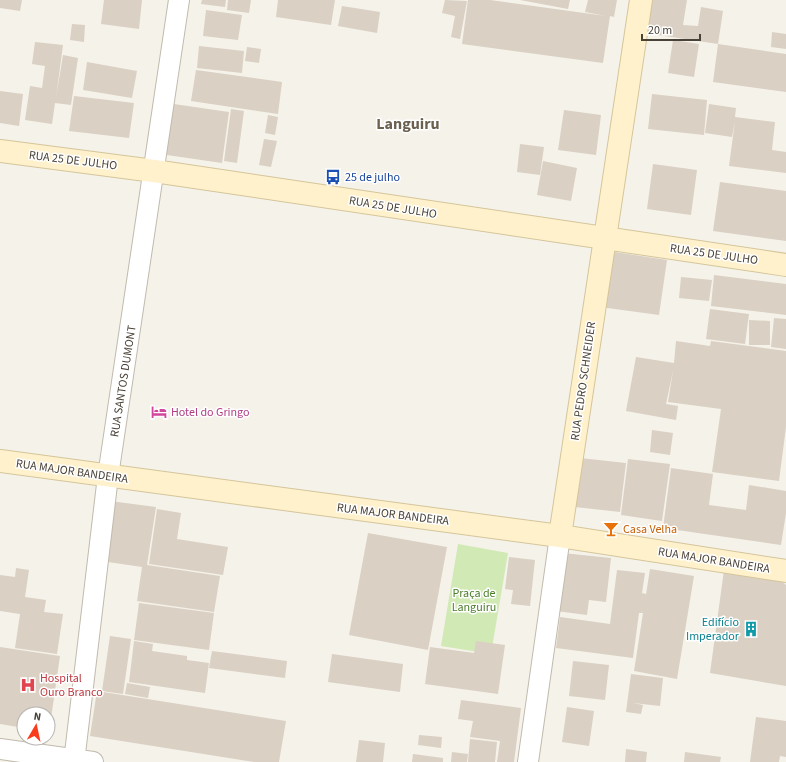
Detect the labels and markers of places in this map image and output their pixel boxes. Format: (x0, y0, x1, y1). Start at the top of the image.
bus stop icon: 25 de julho (324, 168, 342, 186)
place label: 25 de julho (345, 169, 400, 186)
hotel icon: Hotel do Gringo (150, 403, 168, 421)
place label: Hotel do Gringo (171, 404, 249, 421)
bar icon: Casa Velha (602, 520, 620, 538)
place label: Casa Velha (623, 521, 677, 538)
place label: Edifício Imperador (686, 614, 740, 645)
building icon: Edifício Imperador (742, 620, 760, 638)
place label: Hospital Ouro Branco (40, 670, 103, 701)
hospital icon: Hospital Ouro Branco (19, 676, 37, 694)

